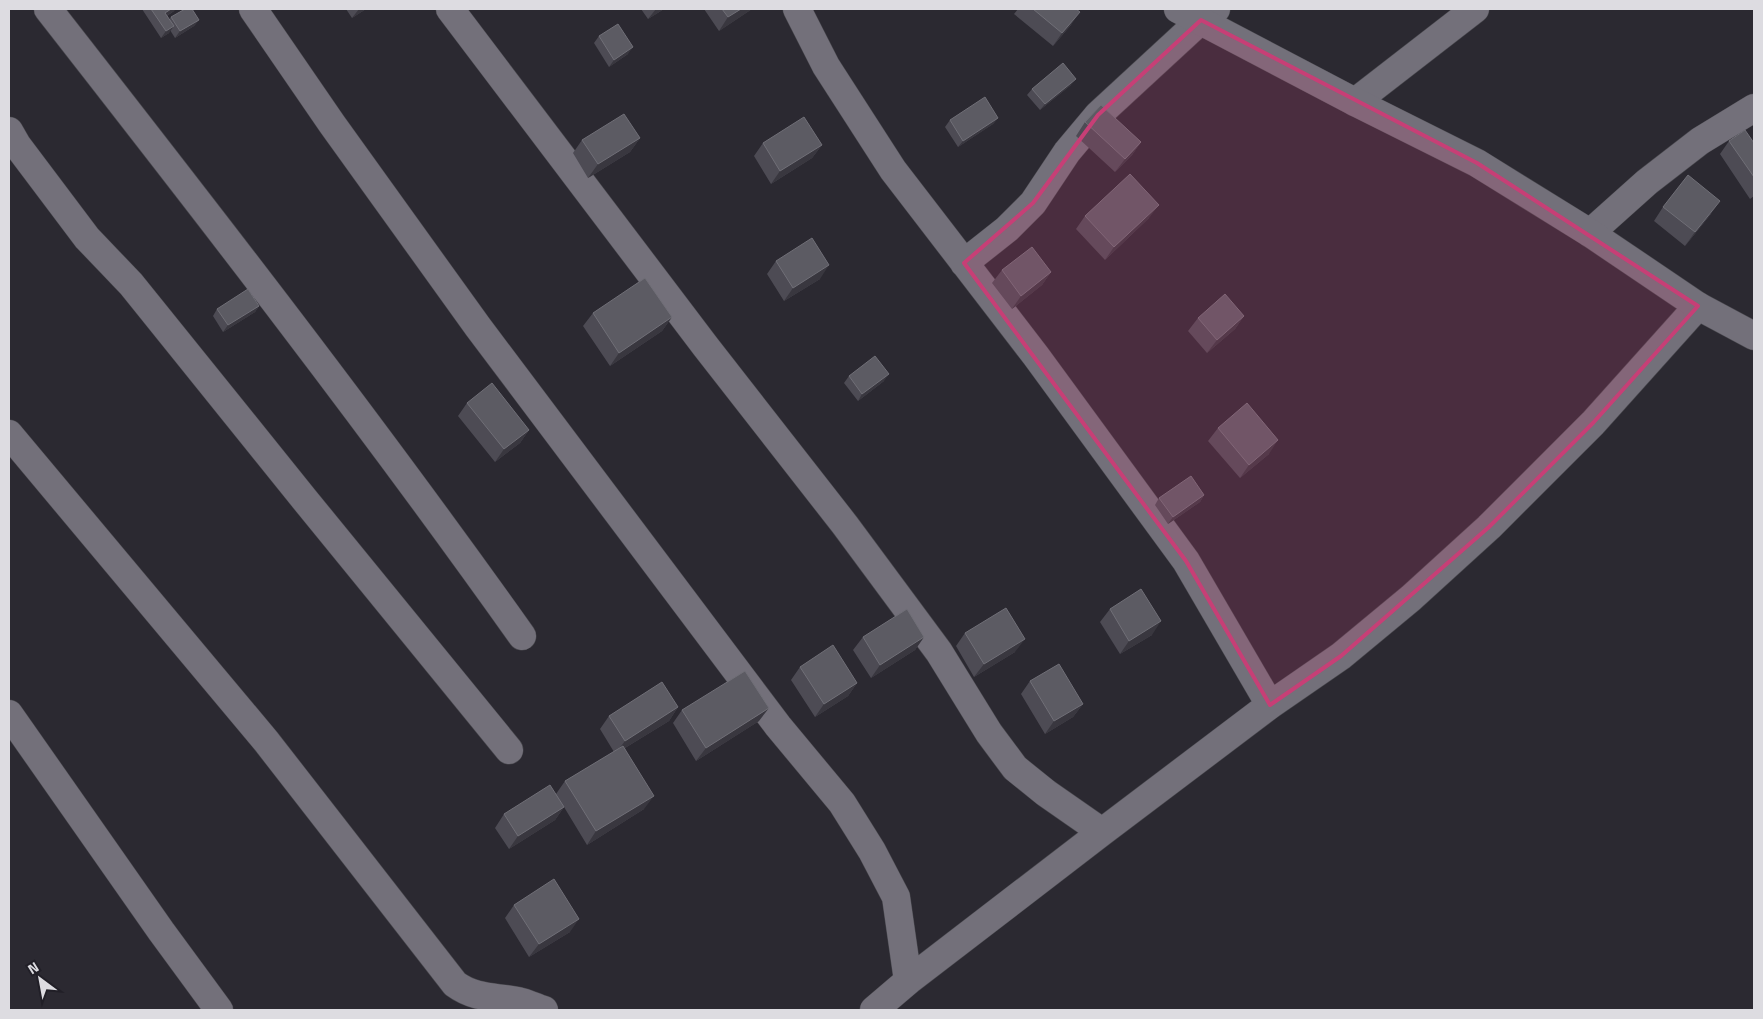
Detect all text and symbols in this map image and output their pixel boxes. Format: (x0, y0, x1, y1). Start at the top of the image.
north arrow (15, 954, 65, 1004)
text: N (23, 956, 43, 979)

